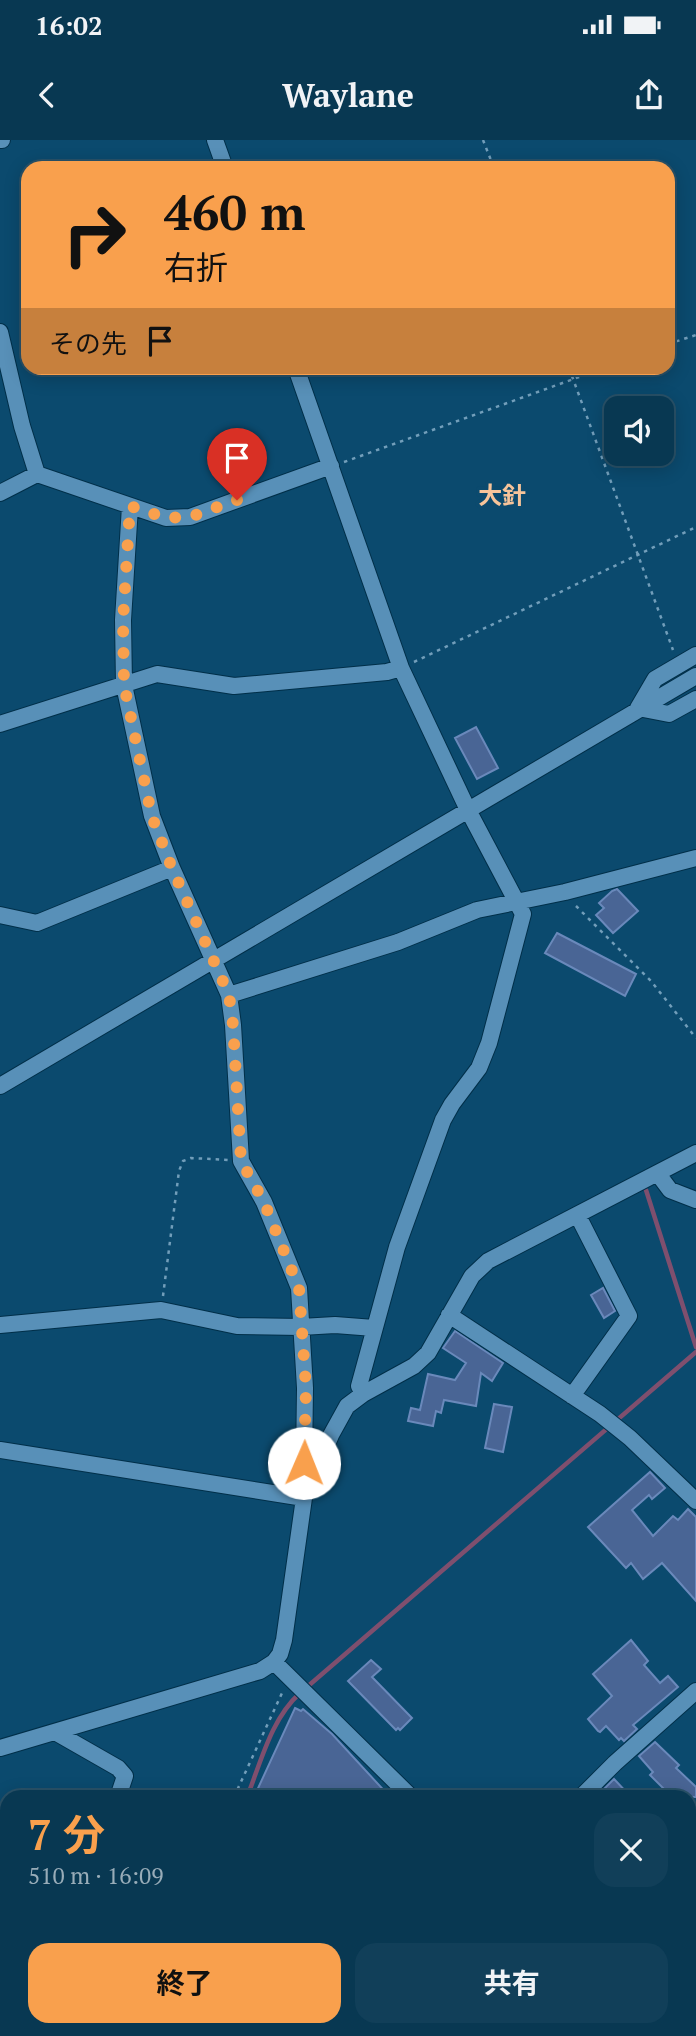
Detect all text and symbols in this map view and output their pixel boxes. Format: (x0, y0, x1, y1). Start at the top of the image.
text: 16:02 (35, 8, 103, 42)
text: Waylane (282, 74, 414, 116)
icon: back (28, 76, 66, 114)
icon: share (630, 76, 668, 114)
text: 460 m (164, 179, 306, 244)
icon: right (49, 189, 140, 280)
text: 右折 (164, 246, 228, 288)
icon: arrive (141, 322, 179, 360)
text: その先 (49, 326, 127, 360)
map controls (604, 396, 674, 466)
button: sound (604, 396, 674, 466)
pin (207, 428, 267, 500)
icon: arrive (218, 439, 256, 477)
district label: 大針 (478, 479, 526, 511)
position arrow (267, 1426, 341, 1500)
text: 7 分 (28, 1806, 105, 1862)
button: close (594, 1813, 668, 1887)
text: 510 m · 16:09 (28, 1860, 163, 1891)
button: 終了 (28, 1943, 341, 2023)
button: 共有 (355, 1943, 668, 2023)

